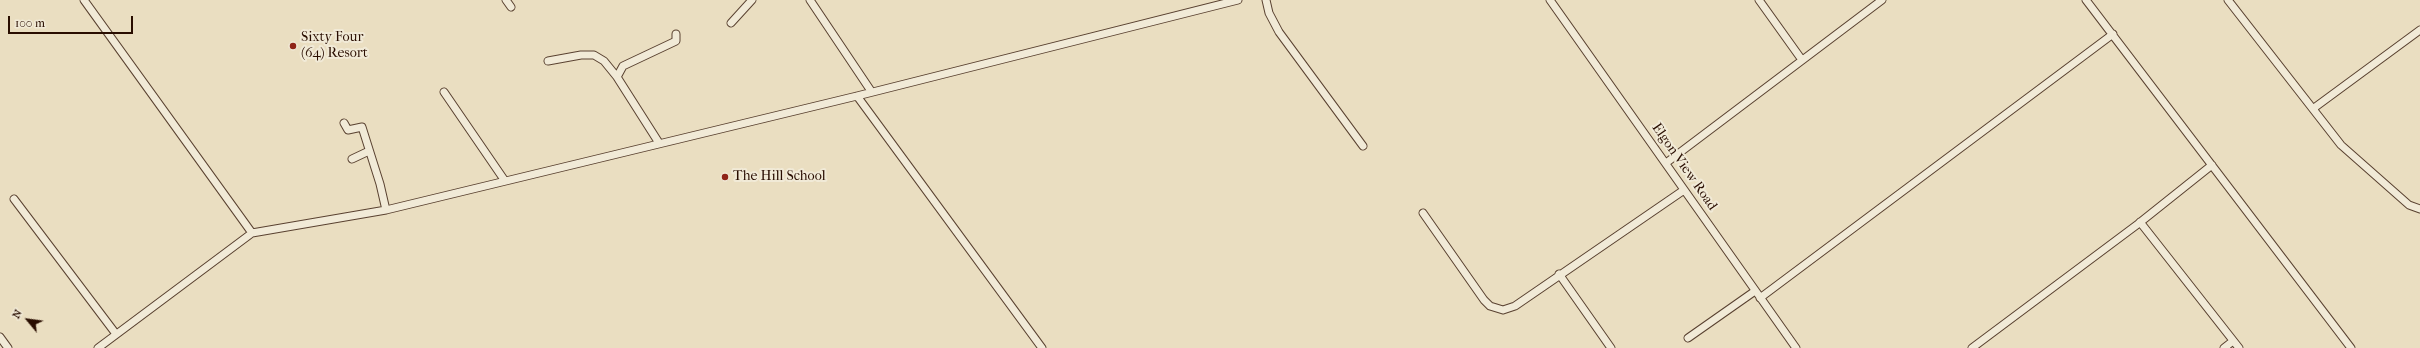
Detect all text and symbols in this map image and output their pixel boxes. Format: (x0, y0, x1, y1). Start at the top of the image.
scale bar (10, 8, 135, 34)
text: 100 m (15, 16, 45, 30)
place label: Sixty Four (64) Resort (301, 30, 368, 62)
marker: Sixty Four (64) Resort (288, 41, 298, 51)
street label: Elgon View Road (1648, 120, 1720, 214)
place label: The Hill School (733, 169, 826, 185)
marker: The Hill School (720, 172, 730, 182)
north arrow (8, 300, 48, 340)
text: N (9, 307, 25, 321)

